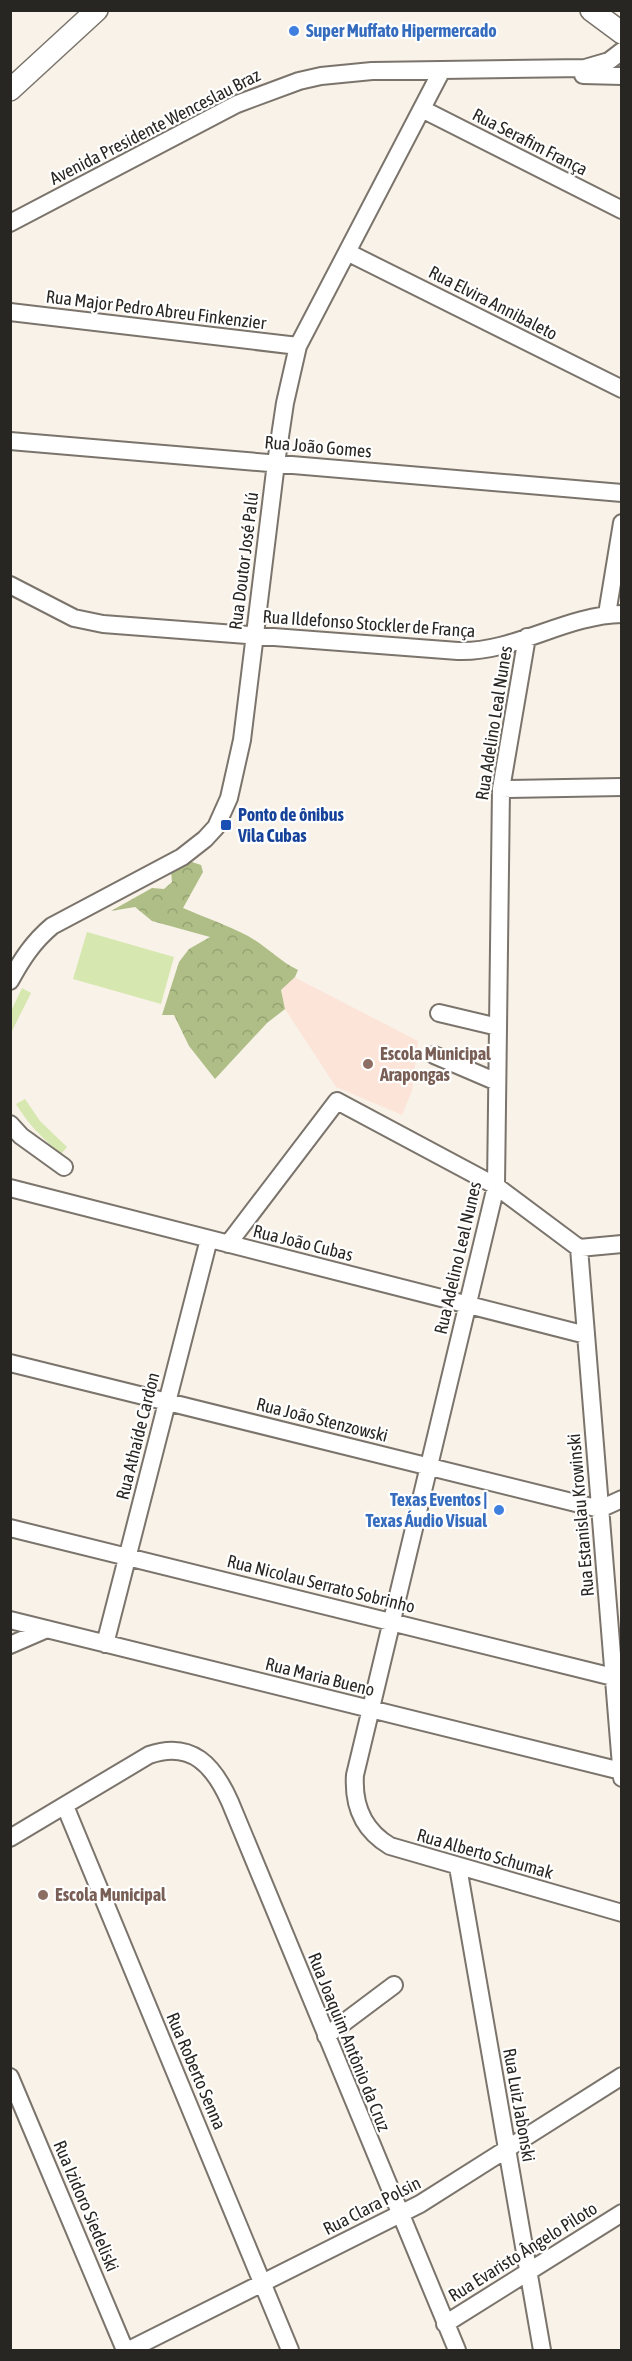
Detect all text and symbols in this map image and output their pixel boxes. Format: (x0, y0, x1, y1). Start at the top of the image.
place label: Super Muffato Hipermercado (306, 20, 497, 41)
marker: Super Muffato Hipermercado (287, 24, 301, 38)
street label: Avenida Presidente Wenceslau Braz (46, 64, 264, 189)
street label: Rua Serafim França (469, 104, 591, 180)
street label: Rua Elvira Annibaleto (425, 261, 561, 344)
street label: Rua Major Pedro Abreu Finkenzier (45, 286, 268, 334)
street label: Rua João Gomes (264, 431, 373, 462)
street label: Rua Doutor José Palú (225, 491, 262, 631)
street label: Rua Ildefonso Stockler de França (262, 606, 476, 641)
street label: Rua Adelino Leal Nunes (471, 644, 516, 802)
place label: Ponto de ônibus Vila Cubas (237, 804, 344, 846)
marker: Ponto de ônibus Vila Cubas (219, 818, 233, 832)
place label: Escola Municipal Arapongas (379, 1043, 491, 1085)
marker: Escola Municipal Arapongas (361, 1057, 375, 1071)
street label: Rua Adelino Leal Nunes (430, 1180, 485, 1336)
street label: Rua João Cubas (251, 1220, 355, 1265)
street label: Rua Athaíde Cardon (112, 1370, 163, 1502)
street label: Rua João Stenzowski (254, 1393, 390, 1446)
street label: Rua Estanislau Krowinski (563, 1433, 598, 1597)
place label: Texas Eventos | Texas Áudio Visual (365, 1489, 487, 1531)
marker: Texas Eventos | Texas Áudio Visual (492, 1503, 506, 1517)
street label: Rua Nicolau Serrato Sobrinho (225, 1550, 417, 1617)
street label: Rua Maria Bueno (263, 1653, 377, 1700)
street label: Rua Alberto Schumak (415, 1824, 556, 1883)
place label: Escola Municipal (55, 1884, 166, 1905)
marker: Escola Municipal (36, 1888, 50, 1902)
street label: Rua Joaquim Antônio da Cruz (304, 1949, 395, 2135)
street label: Rua Roberto Senna (162, 2009, 231, 2133)
street label: Rua Luiz Jabonski (499, 2046, 540, 2163)
street label: Rua Izidoro Siedeliski (49, 2137, 124, 2274)
street label: Rua Clara Polsin (319, 2172, 424, 2239)
street label: Rua Evaristo Ângelo Piloto (445, 2197, 601, 2306)

